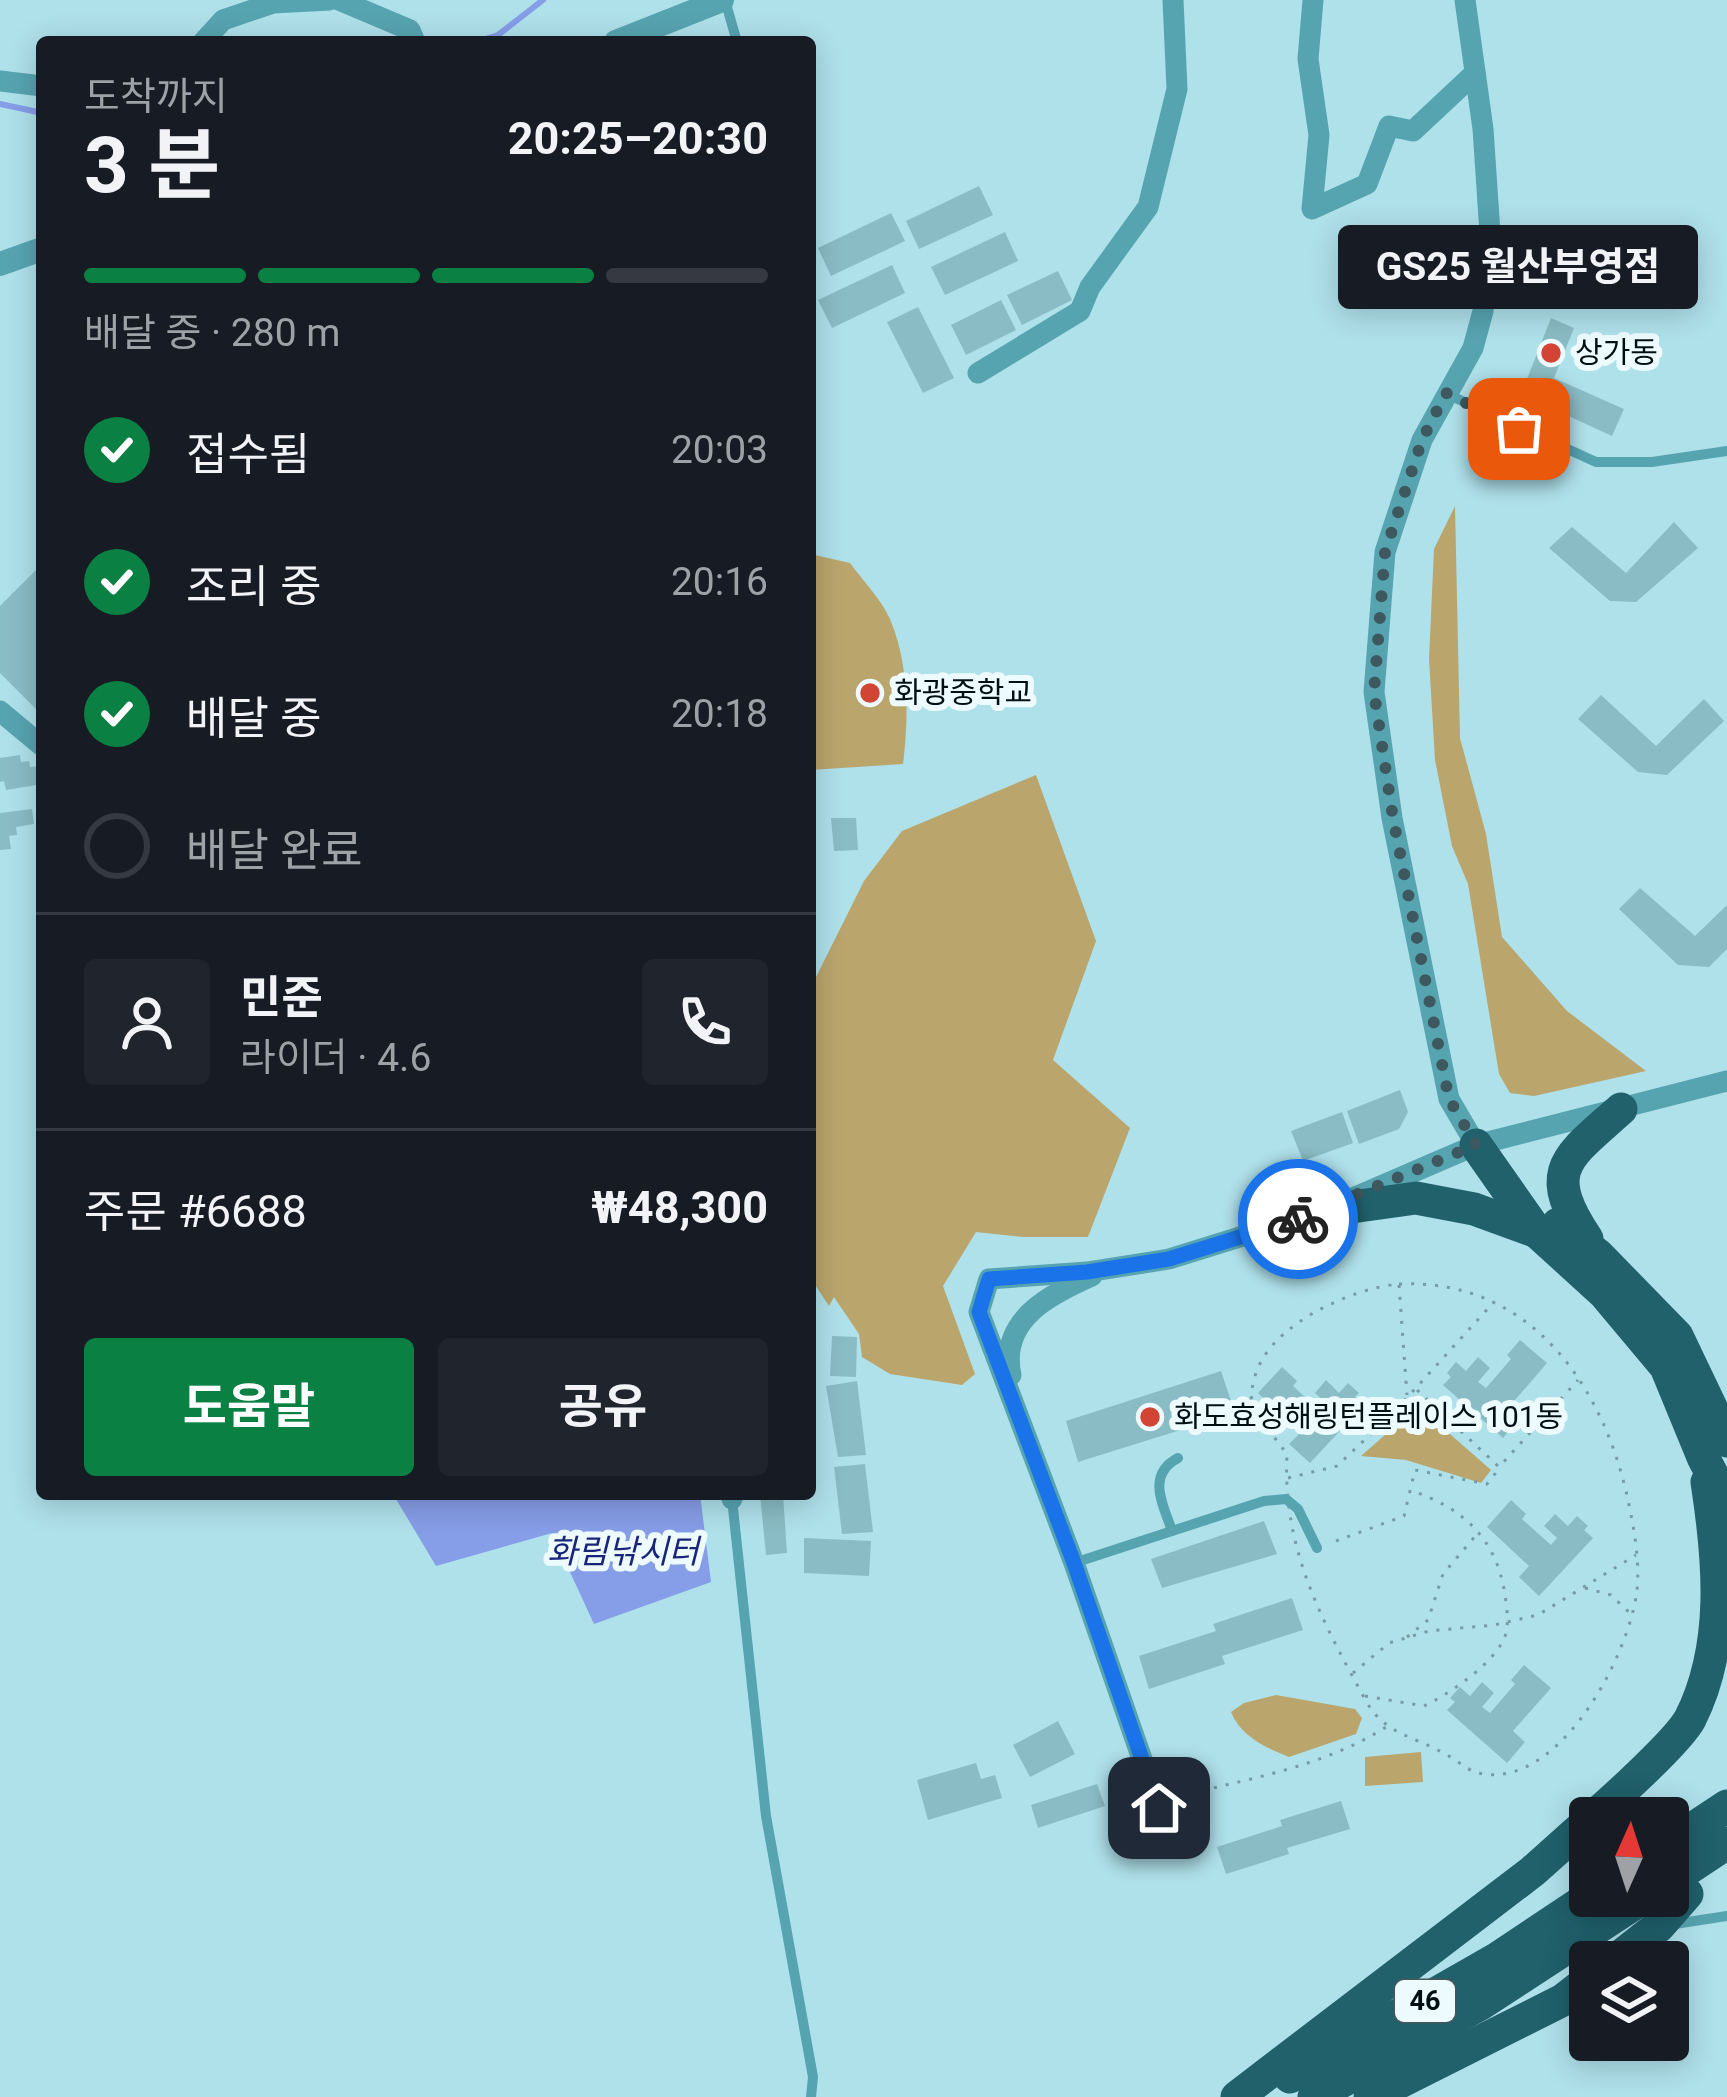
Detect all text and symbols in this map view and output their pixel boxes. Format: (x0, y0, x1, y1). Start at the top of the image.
text: 도착까지 (84, 74, 228, 120)
text: 20:25–20:30 (508, 112, 768, 165)
text: 3 분 (84, 120, 220, 211)
callout: GS25 월산부영점 (1339, 225, 1699, 309)
text: GS25 월산부영점 (1376, 244, 1660, 290)
text: 배달 중 · 280 m (84, 310, 340, 356)
place label: 상가동 (1575, 335, 1658, 370)
marker: 상가동 (1538, 340, 1564, 366)
pin (1468, 378, 1570, 480)
icon: bag (1486, 396, 1552, 462)
icon: check (84, 417, 150, 483)
text: 20:03 (671, 427, 768, 473)
text: 접수됨 (186, 428, 310, 481)
icon: check (84, 549, 150, 615)
text: 20:16 (671, 559, 768, 605)
text: 조리 중 (186, 560, 321, 613)
place label: 화광중학교 (894, 675, 1032, 710)
marker: 화광중학교 (857, 680, 883, 706)
icon: check (84, 681, 150, 747)
text: 20:18 (671, 691, 768, 737)
text: 배달 중 (186, 692, 321, 745)
text: 배달 완료 (186, 824, 363, 877)
button: person (84, 959, 210, 1085)
button: phone (642, 959, 768, 1085)
text: 민준 (240, 971, 323, 1024)
text: 라이더 · 4.6 (240, 1035, 431, 1081)
courier (1238, 1159, 1358, 1279)
text: ₩48,300 (591, 1181, 768, 1234)
text: 주문 #6688 (84, 1185, 307, 1238)
icon: bike (1265, 1186, 1331, 1252)
button: 도움말 (84, 1338, 414, 1476)
button: 공유 (438, 1338, 768, 1476)
place label: 화도효성해링턴플레이스 101동 (1174, 1399, 1563, 1434)
marker: 화도효성해링턴플레이스 101동 (1137, 1404, 1163, 1430)
water label: 화림낚시터 (547, 1532, 703, 1571)
pin (1108, 1757, 1210, 1859)
icon: home (1126, 1775, 1192, 1841)
north arrow (1569, 1797, 1689, 1917)
map controls (1569, 1797, 1689, 2061)
button: layers (1569, 1941, 1689, 2061)
road number: 46 (1395, 1980, 1455, 2022)

